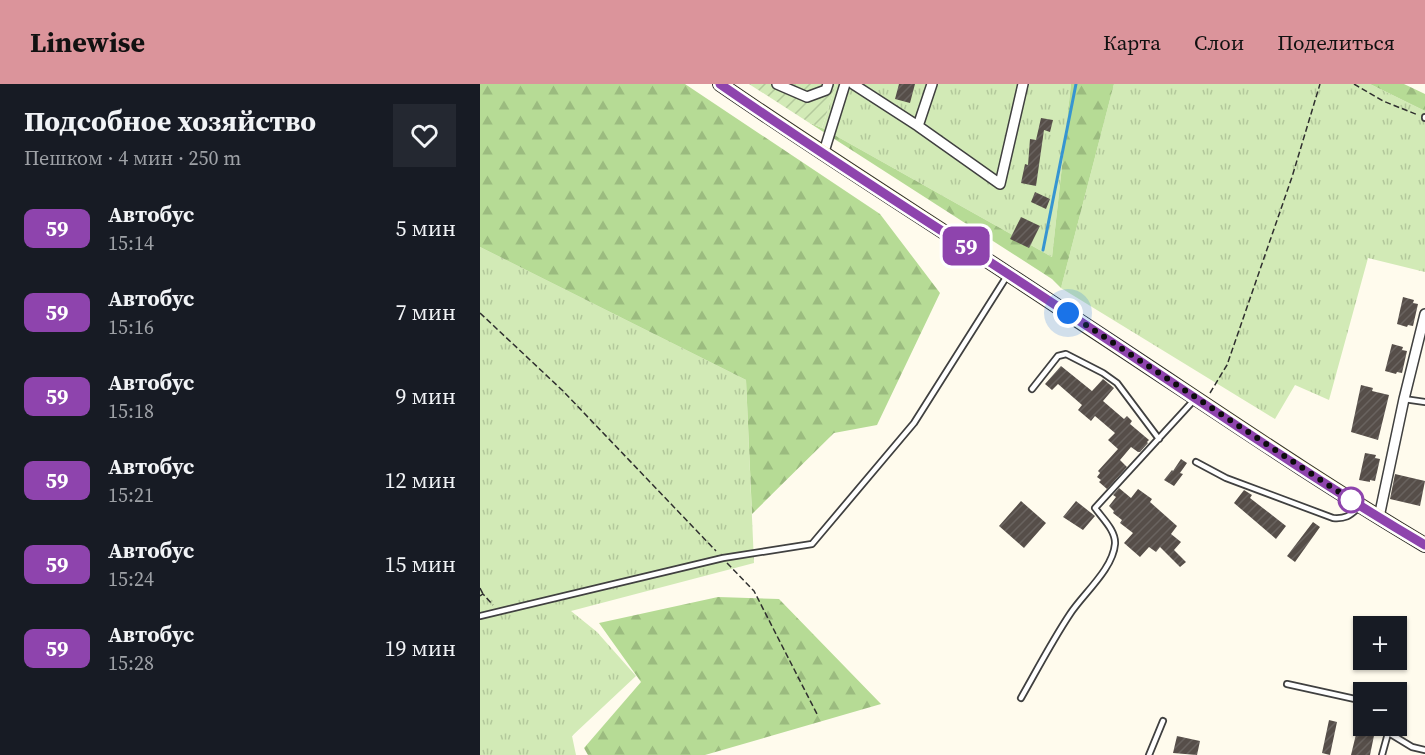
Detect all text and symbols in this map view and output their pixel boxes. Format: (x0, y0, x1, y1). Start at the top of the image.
text: Linewise (30, 23, 145, 61)
text: Карта (1103, 28, 1161, 57)
text: Слои (1194, 28, 1244, 57)
text: Поделиться (1277, 28, 1395, 57)
text: Подсобное хозяйство (24, 102, 316, 140)
button: heart (393, 104, 456, 167)
text: Пешком · 4 мин · 250 m (24, 144, 241, 172)
text: Автобус (108, 199, 194, 229)
text: 5 мин (395, 213, 456, 243)
text: 59 (46, 214, 68, 243)
line badge: 59 (939, 226, 993, 266)
text: 15:14 (108, 229, 154, 257)
text: 59 (955, 232, 977, 261)
text: Автобус (108, 283, 194, 313)
text: 7 мин (395, 297, 456, 327)
text: 59 (46, 298, 68, 327)
your location (1053, 298, 1083, 328)
text: 15:16 (108, 313, 154, 341)
text: Автобус (108, 367, 194, 397)
text: 9 мин (395, 381, 456, 411)
text: 59 (46, 382, 68, 411)
text: 15:18 (108, 397, 154, 425)
text: Автобус (108, 451, 194, 481)
text: 12 мин (384, 465, 456, 495)
text: 59 (46, 466, 68, 495)
text: 15:21 (108, 481, 154, 509)
unlabelled marker (1338, 487, 1364, 513)
text: Автобус (108, 535, 194, 565)
text: 15 мин (384, 549, 456, 579)
text: 59 (46, 550, 68, 579)
text: 15:24 (108, 565, 154, 593)
map controls (1353, 616, 1407, 736)
button: + (1353, 616, 1407, 670)
text: Автобус (108, 619, 194, 649)
text: 19 мин (384, 633, 456, 663)
text: 59 (46, 634, 68, 663)
text: 15:28 (108, 649, 154, 677)
button: − (1353, 682, 1407, 736)

